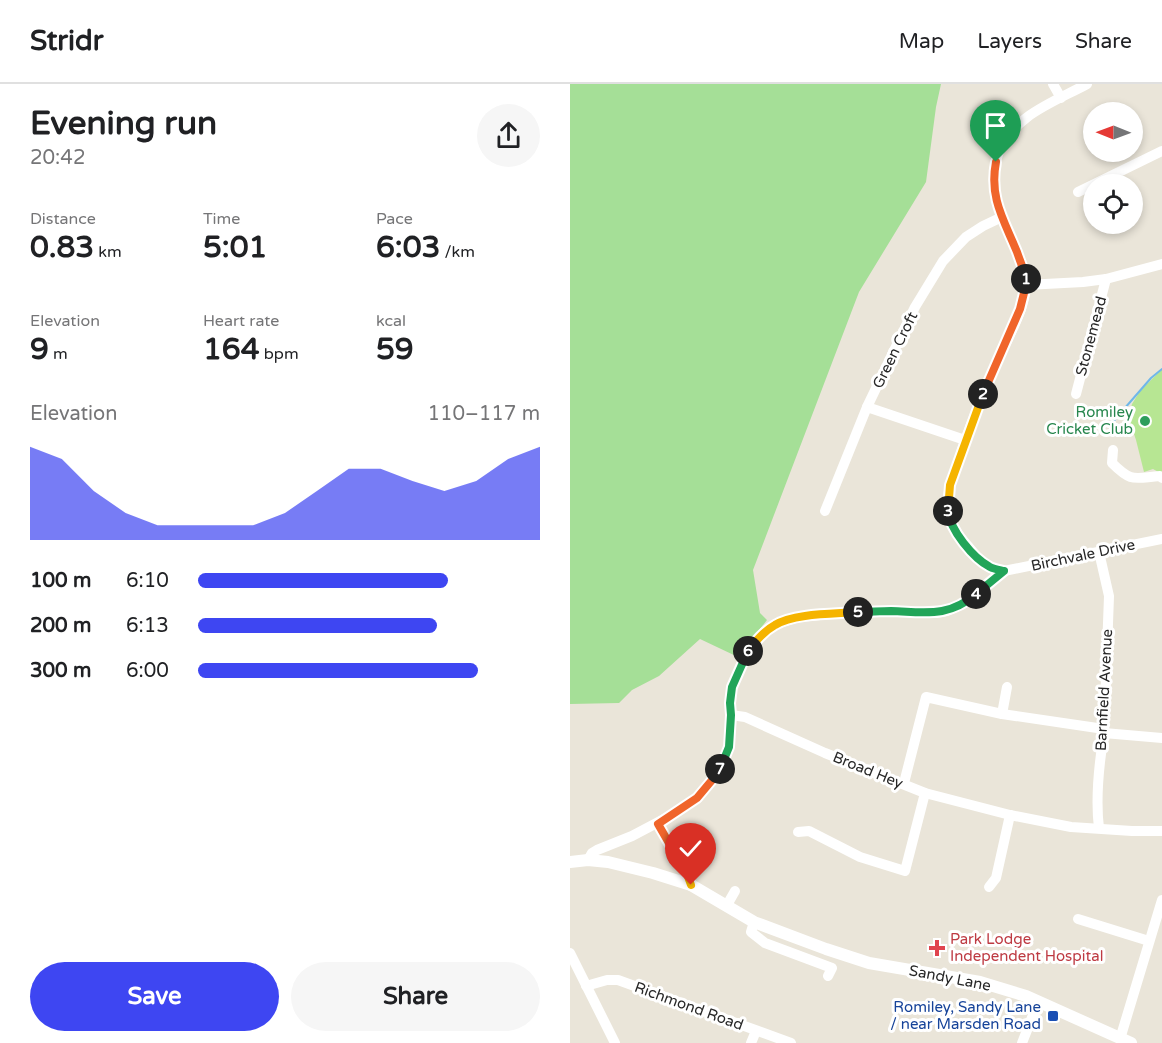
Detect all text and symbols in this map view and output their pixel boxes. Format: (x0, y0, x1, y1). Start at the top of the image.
text: Stridr (30, 24, 103, 58)
text: Map (899, 29, 944, 54)
text: Layers (977, 29, 1042, 54)
text: Share (1075, 29, 1132, 54)
pin (970, 100, 1021, 162)
north arrow (1083, 102, 1143, 162)
map controls (1083, 102, 1143, 234)
text: Evening run (30, 104, 217, 143)
button: share (477, 104, 540, 167)
icon: arrive (979, 109, 1012, 142)
text: 20:42 (30, 146, 85, 170)
button: locate (1083, 174, 1143, 234)
text: Distance (30, 209, 96, 229)
text: Time (203, 209, 240, 229)
text: Pace (376, 209, 413, 229)
text: 0.83 (30, 229, 94, 266)
text: 5:01 (203, 229, 267, 266)
text: 6:03 (376, 229, 440, 266)
text: km (94, 242, 122, 262)
text: /km (440, 242, 475, 262)
pin: 1 (1011, 264, 1041, 294)
text: 1 (1021, 269, 1031, 289)
street label: Stonemead (1072, 294, 1110, 378)
street label: Green Croft (869, 308, 921, 391)
text: Elevation (30, 311, 100, 331)
text: Heart rate (203, 311, 279, 331)
text: kcal (376, 311, 406, 331)
text: 9 (30, 331, 49, 368)
text: 164 (203, 331, 260, 368)
text: 59 (376, 331, 414, 368)
text: m (49, 344, 68, 364)
text: bpm (260, 344, 299, 364)
pin: 2 (968, 379, 998, 409)
text: 2 (978, 384, 988, 404)
text: Elevation (30, 402, 117, 426)
text: 110–117 m (427, 402, 540, 426)
place label: Romiley Cricket Club (1046, 403, 1133, 438)
marker: Romiley Cricket Club (1138, 414, 1152, 428)
pin: 3 (933, 496, 963, 526)
text: 3 (943, 501, 953, 521)
street label: Birchvale Drive (1029, 535, 1137, 575)
text: 100 m (30, 569, 91, 593)
text: 6:10 (126, 569, 169, 593)
pin: 4 (961, 579, 991, 609)
text: 4 (971, 584, 981, 604)
pin: 5 (843, 597, 873, 627)
text: 5 (853, 602, 863, 622)
text: 200 m (30, 614, 91, 638)
text: 6:13 (126, 614, 169, 638)
street label: Barnfield Avenue (1092, 628, 1116, 752)
pin: 6 (733, 636, 763, 666)
text: 6 (743, 641, 753, 661)
text: 300 m (30, 659, 91, 683)
text: 6:00 (126, 659, 169, 683)
street label: Broad Hey (830, 748, 906, 792)
pin: 7 (705, 754, 735, 784)
text: 7 (715, 759, 725, 779)
pin (665, 823, 716, 885)
icon: check (674, 832, 707, 865)
place label: Park Lodge Independent Hospital (950, 930, 1103, 965)
marker: Park Lodge Independent Hospital (928, 939, 946, 957)
street label: Sandy Lane (908, 961, 992, 995)
button: Save (30, 962, 279, 1031)
button: Share (291, 962, 540, 1031)
street label: Richmond Road (632, 978, 746, 1034)
place label: Romiley, Sandy Lane / near Marsden Road (890, 998, 1041, 1033)
marker: Romiley, Sandy Lane / near Marsden Road (1046, 1009, 1060, 1023)

